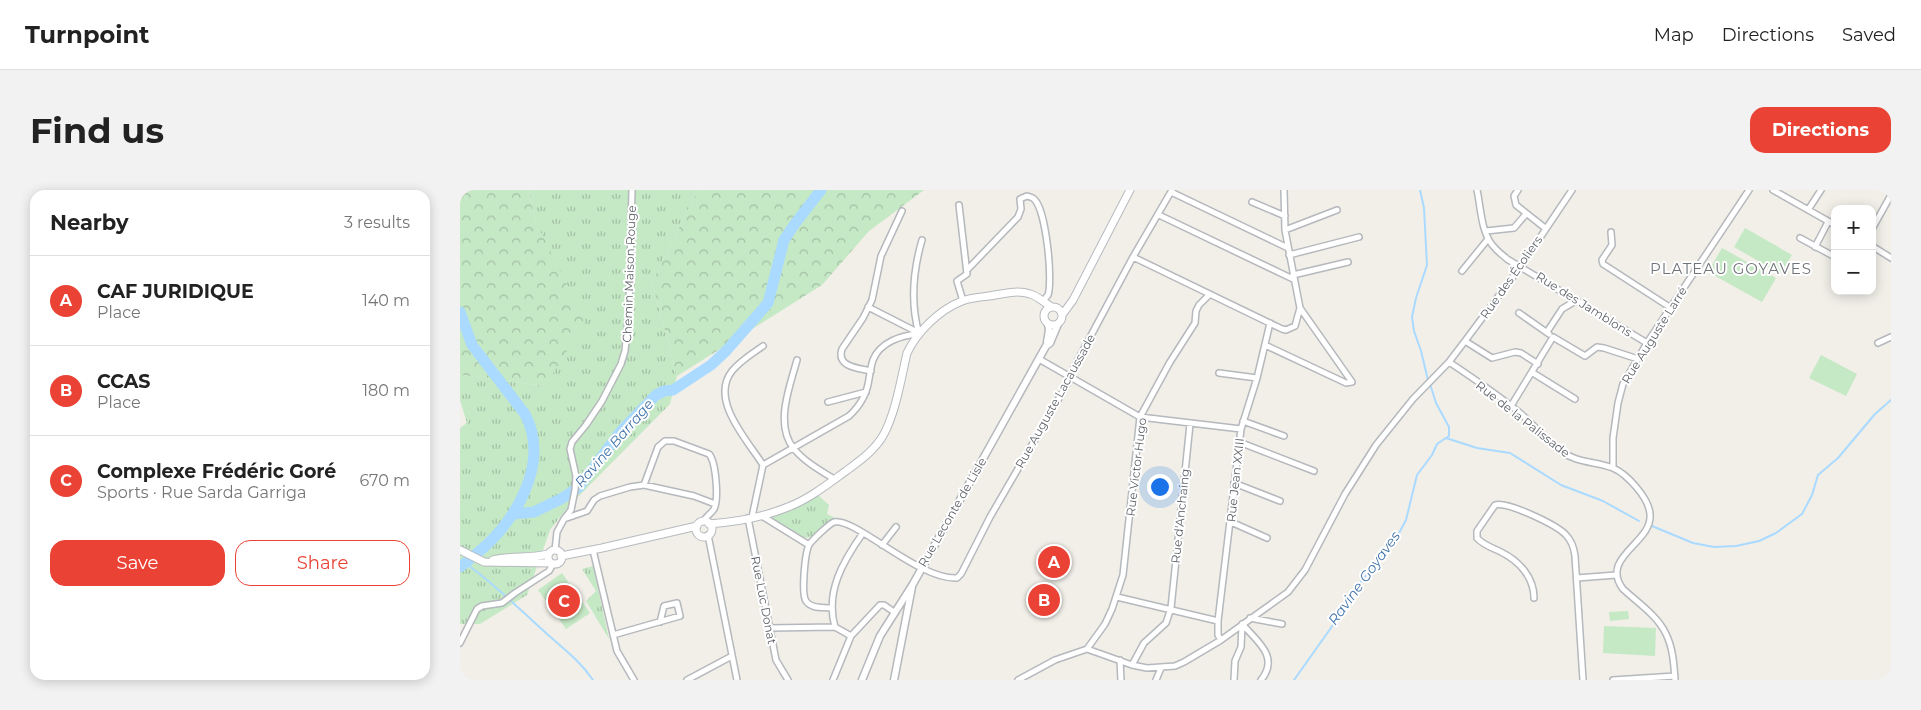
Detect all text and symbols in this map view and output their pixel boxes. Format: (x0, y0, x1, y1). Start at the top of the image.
text: Turnpoint (25, 20, 149, 49)
text: Map (1654, 24, 1694, 46)
text: Directions (1722, 24, 1814, 46)
text: Saved (1842, 24, 1896, 46)
button: Directions (1750, 107, 1891, 153)
text: Find us (30, 109, 164, 152)
street label: Chemin Maison Rouge (619, 205, 639, 343)
map controls (1831, 205, 1876, 295)
button: + (1831, 205, 1876, 250)
text: Nearby (50, 210, 129, 235)
text: 3 results (344, 213, 410, 232)
street label: Rue des Écoliers (1477, 232, 1545, 321)
button: − (1831, 250, 1876, 295)
district label: PLATEAU GOYAVES (1650, 259, 1812, 278)
street label: Rue des Jamblons (1533, 268, 1635, 340)
text: CAF JURIDIQUE (97, 280, 254, 303)
street label: Rue Auguste Larré (1618, 284, 1690, 386)
text: A (60, 291, 72, 310)
text: 140 m (362, 291, 410, 310)
text: Place (97, 303, 141, 322)
street label: Rue Auguste Lacaussade (1012, 331, 1098, 471)
text: CCAS (97, 370, 150, 393)
street label: Rue de la Palissade (1473, 378, 1573, 460)
text: B (60, 381, 72, 400)
text: 180 m (362, 381, 410, 400)
text: Place (97, 393, 141, 412)
water label: Ravine Barrage (571, 395, 657, 491)
street label: Rue Victor Hugo (1123, 417, 1149, 517)
street label: Rue Jean XXIII (1223, 437, 1247, 523)
street label: Rue Leconte de Lisle (915, 455, 989, 569)
text: Complexe Frédéric Goré (97, 460, 336, 483)
street label: Rue d'Anchaing (1168, 468, 1192, 564)
text: C (60, 471, 72, 490)
text: 670 m (360, 471, 410, 490)
your location (1147, 474, 1173, 500)
text: Sports · Rue Sarda Garriga (97, 483, 306, 502)
water label: Ravine Goyaves (1324, 527, 1404, 628)
button: Save (50, 540, 225, 586)
button: Share (235, 540, 410, 586)
pin: A (1038, 543, 1070, 581)
street label: Rue Luc Donat (748, 555, 780, 646)
pin: B (1028, 581, 1060, 619)
pin: C (548, 582, 580, 620)

